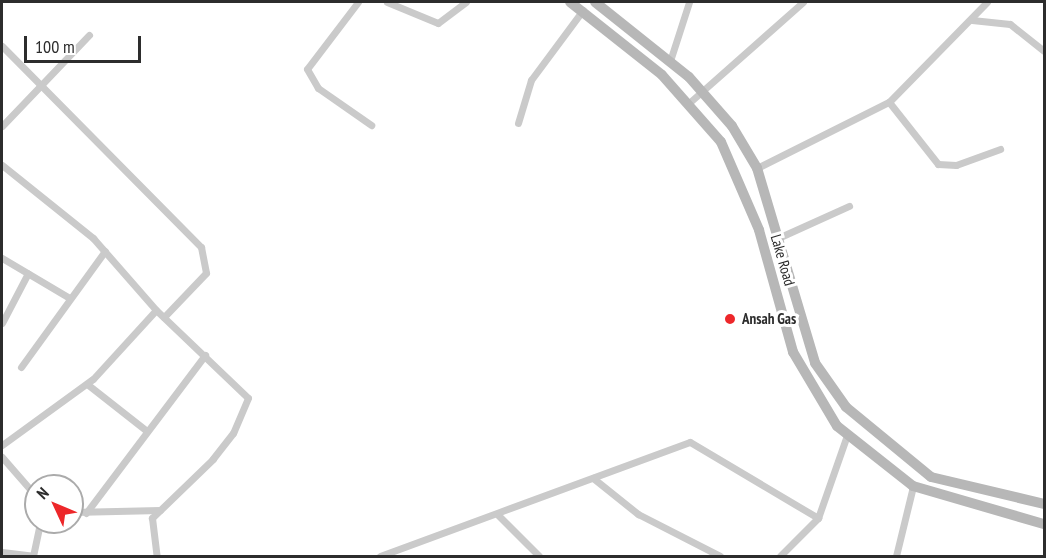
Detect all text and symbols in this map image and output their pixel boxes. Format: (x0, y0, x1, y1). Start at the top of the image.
scale bar (27, 24, 144, 62)
text: 100 m (35, 35, 75, 58)
street label: Lake Road (767, 232, 799, 288)
place label: Ansah Gas (742, 310, 796, 328)
marker: Ansah Gas (723, 312, 737, 326)
north arrow (24, 474, 84, 534)
text: N (32, 483, 53, 503)

